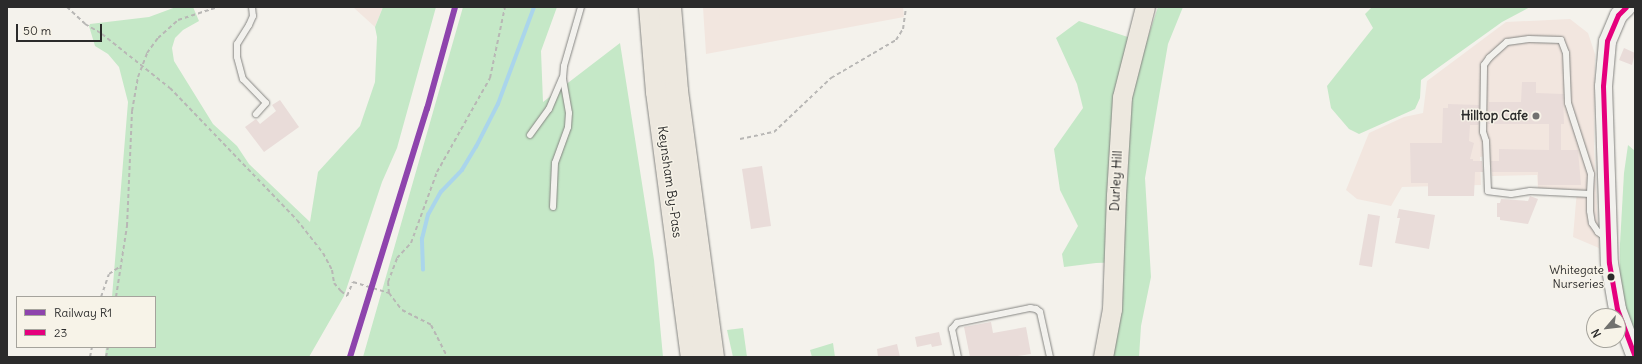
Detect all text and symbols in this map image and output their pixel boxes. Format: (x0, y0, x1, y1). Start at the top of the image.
scale bar (18, 16, 104, 42)
text: 50 m (23, 23, 51, 38)
place label: Hilltop Cafe (1461, 108, 1528, 124)
marker: Hilltop Cafe (1531, 111, 1541, 121)
street label: Keynsham By-Pass (653, 125, 685, 239)
street label: Durley Hill (1108, 150, 1126, 212)
place label: Whitegate Nurseries (1549, 263, 1604, 291)
marker: Whitegate Nurseries (1606, 272, 1616, 282)
legend (16, 296, 156, 348)
text: Railway R1 (54, 305, 112, 320)
north arrow (1586, 308, 1626, 348)
text: 23 (54, 325, 67, 340)
text: N (1588, 327, 1604, 340)

